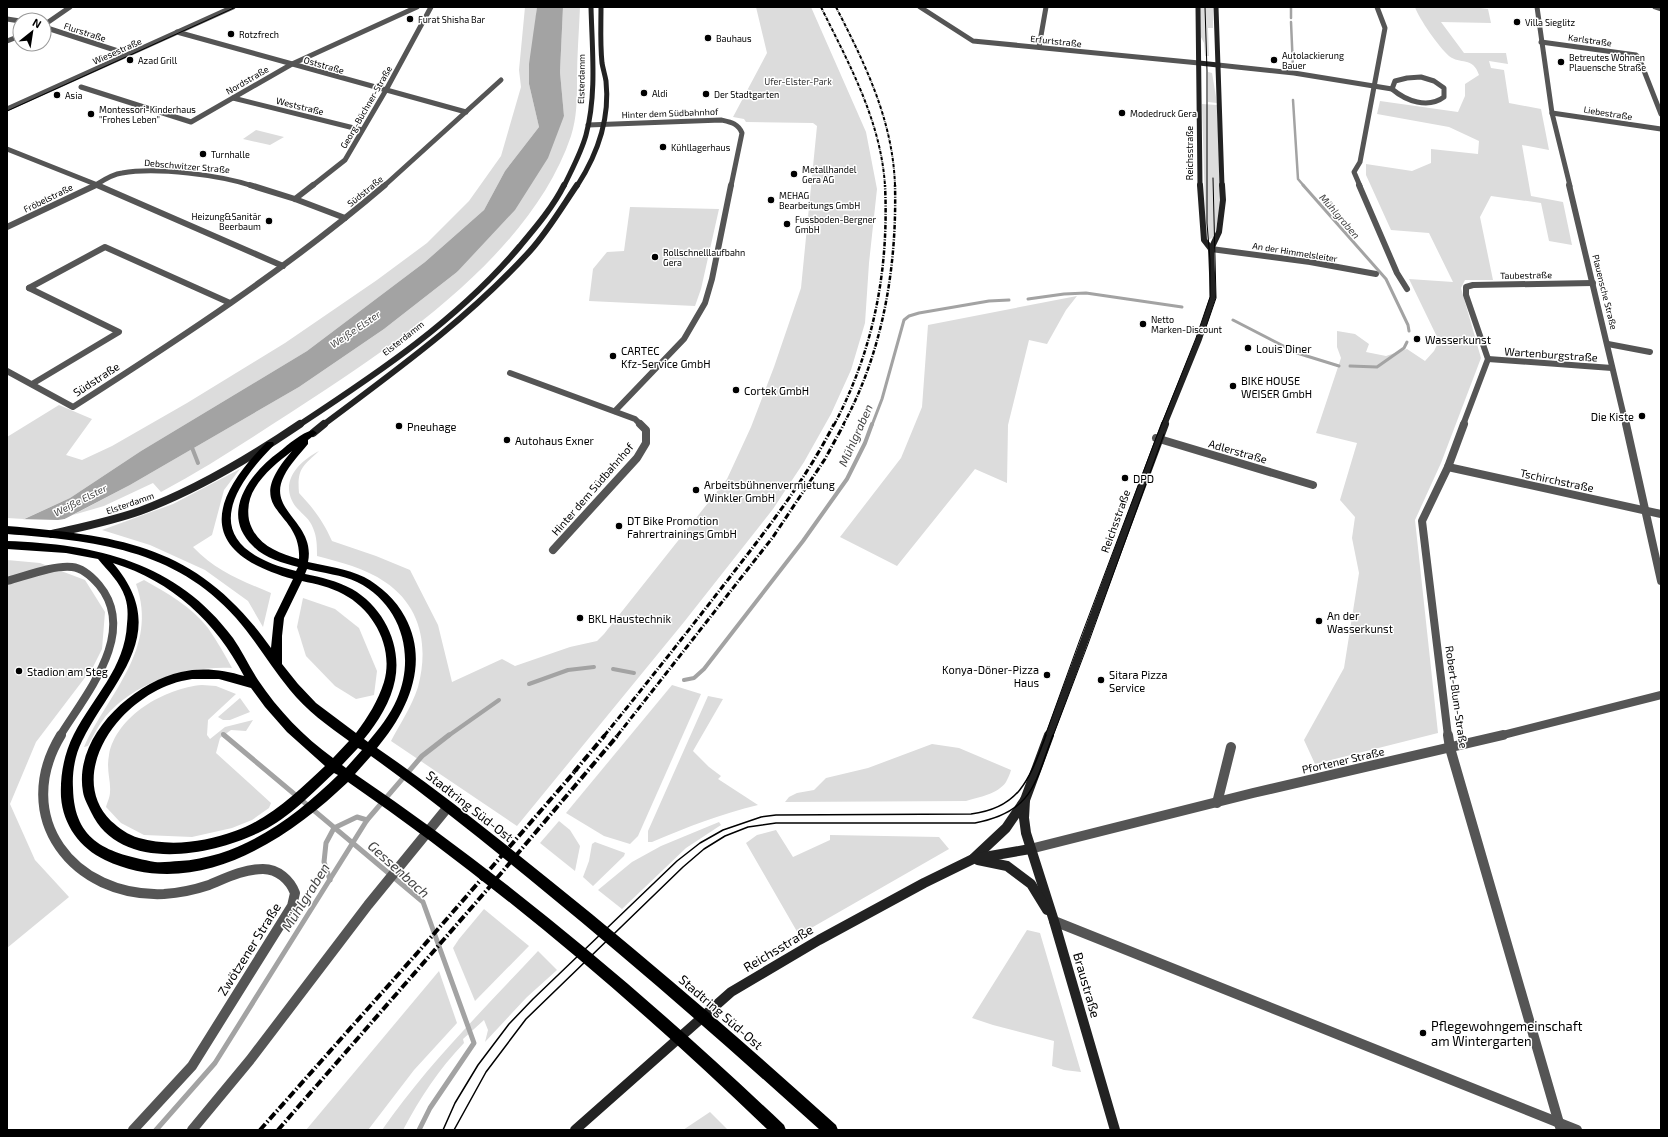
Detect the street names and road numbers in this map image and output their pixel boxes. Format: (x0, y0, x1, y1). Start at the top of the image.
street label: Flurstraße (63, 20, 108, 44)
street label: Karlstraße (1567, 31, 1613, 49)
street label: Erfurtstraße (1030, 33, 1082, 49)
street label: Wiesestraße (91, 35, 143, 67)
street label: Oststraße (303, 54, 346, 76)
street label: Elsterdamm (575, 54, 587, 104)
street label: Nordstraße (224, 63, 271, 97)
street label: Georg-Büchner-Straße (338, 64, 394, 150)
street label: Weststraße (275, 95, 325, 117)
street label: Liebestraße (1583, 104, 1633, 122)
street label: Hinter dem Südbahnhof (622, 106, 719, 120)
street label: Reichsstraße (1184, 126, 1195, 180)
street label: Debschwitzer Straße (144, 157, 230, 175)
street label: Südstraße (345, 173, 385, 209)
street label: Fröbelstraße (22, 181, 75, 215)
street label: An der Himmelsleiter (1252, 240, 1339, 264)
street label: Plauensche Straße (1590, 253, 1620, 331)
street label: Taubestraße (1500, 269, 1552, 281)
street label: Elsterdamm (380, 318, 426, 358)
street label: Wartenburgstraße (1504, 344, 1598, 364)
street label: Südstraße (71, 359, 122, 399)
street label: Adlerstraße (1207, 436, 1269, 466)
street label: Hinter dem Südbahnhof (548, 440, 636, 538)
street label: Tschirchstraße (1519, 466, 1595, 494)
street label: Reichsstraße (1098, 488, 1132, 554)
street label: Elsterdamm (105, 490, 156, 516)
street label: Robert-Blum-Straße (1443, 645, 1471, 749)
street label: Pfortener Straße (1300, 744, 1386, 776)
street label: Stadtring Süd-Ost (423, 767, 517, 845)
street label: Zwötzener Straße (214, 900, 284, 998)
street label: Reichsstraße (740, 921, 816, 975)
street label: Braustraße (1070, 950, 1104, 1020)
street label: Stadtring Süd-Ost (676, 971, 766, 1053)

